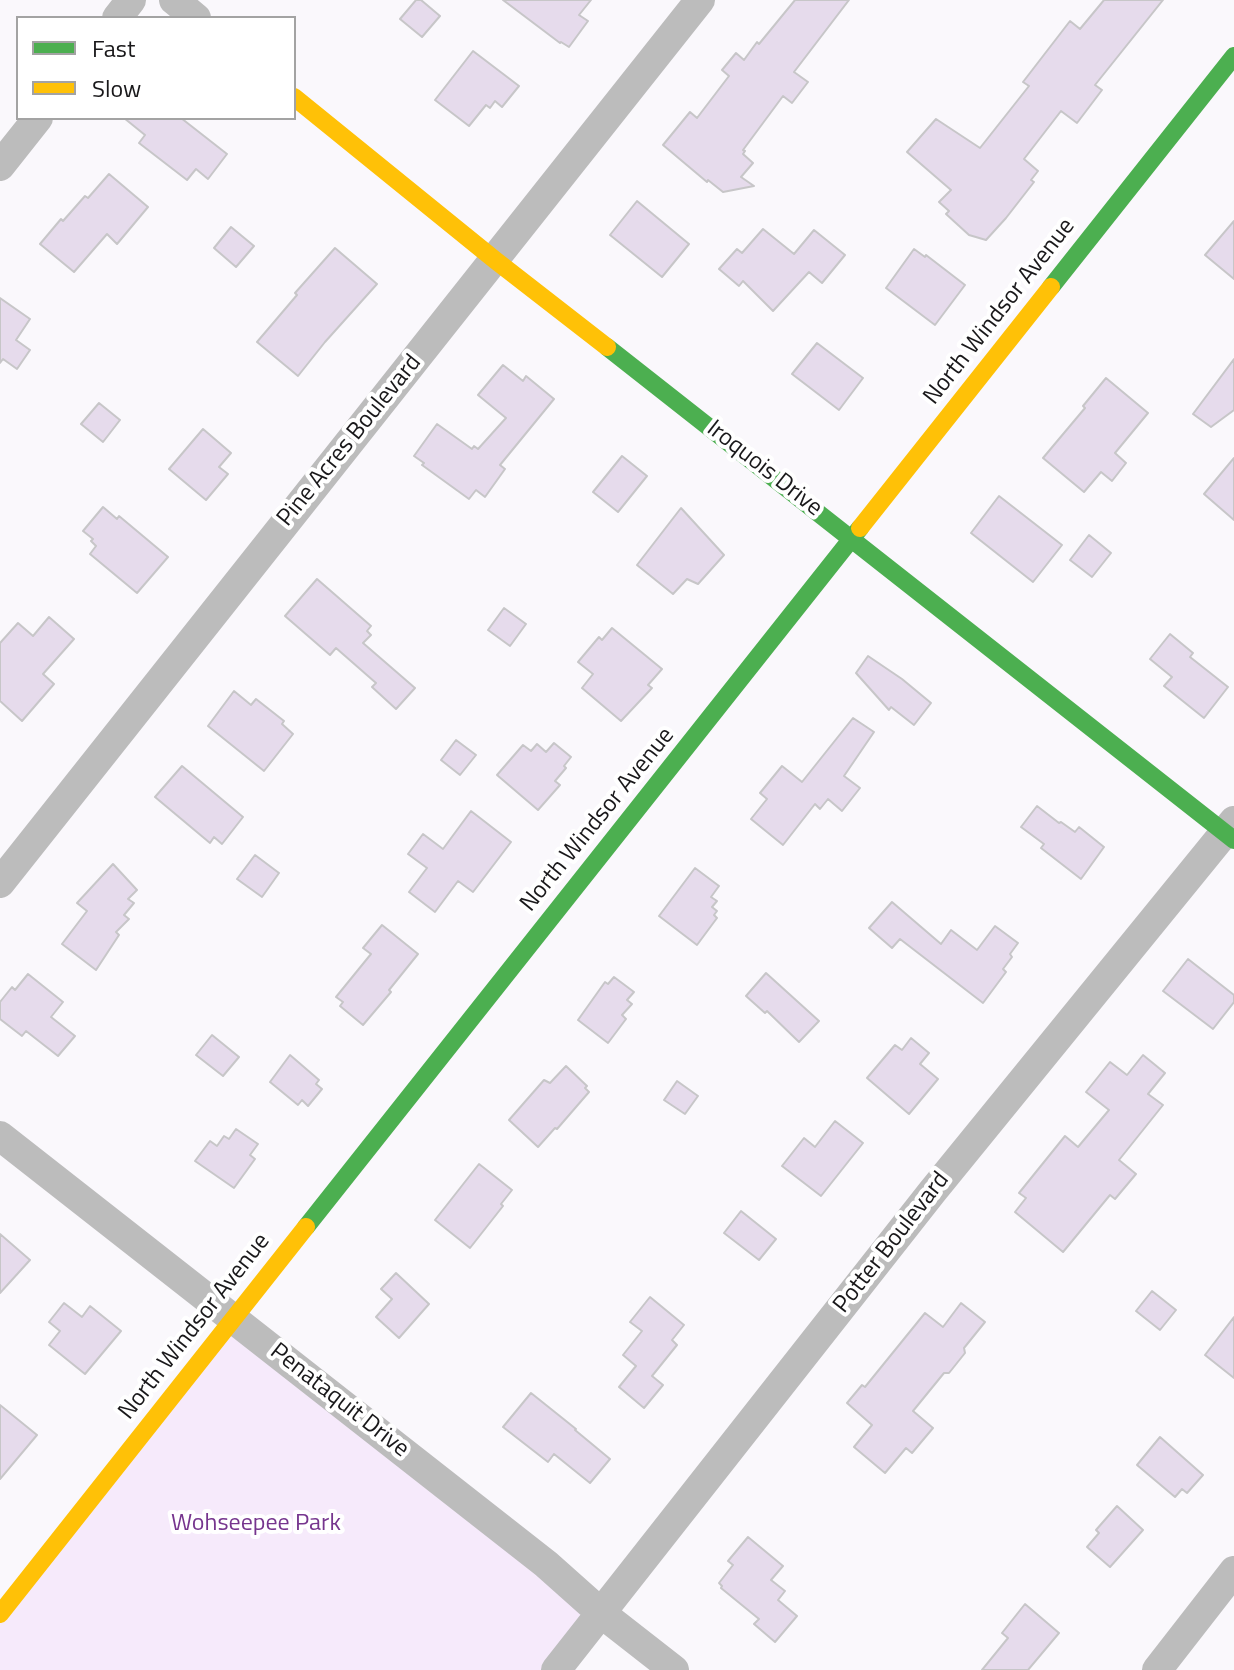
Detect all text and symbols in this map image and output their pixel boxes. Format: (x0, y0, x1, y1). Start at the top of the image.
legend (16, 16, 296, 120)
text: Fast (92, 30, 135, 66)
text: Slow (92, 70, 141, 106)
street label: North Windsor Avenue (918, 213, 1082, 411)
street label: Pine Acres Boulevard (272, 349, 428, 533)
street label: Iroquois Drive (700, 415, 828, 523)
street label: North Windsor Avenue (515, 722, 681, 918)
street label: Potter Boulevard (828, 1167, 956, 1319)
street label: North Windsor Avenue (113, 1228, 277, 1426)
street label: Penataquit Drive (264, 1338, 414, 1464)
park label: Wohseepee Park (171, 1510, 341, 1538)

